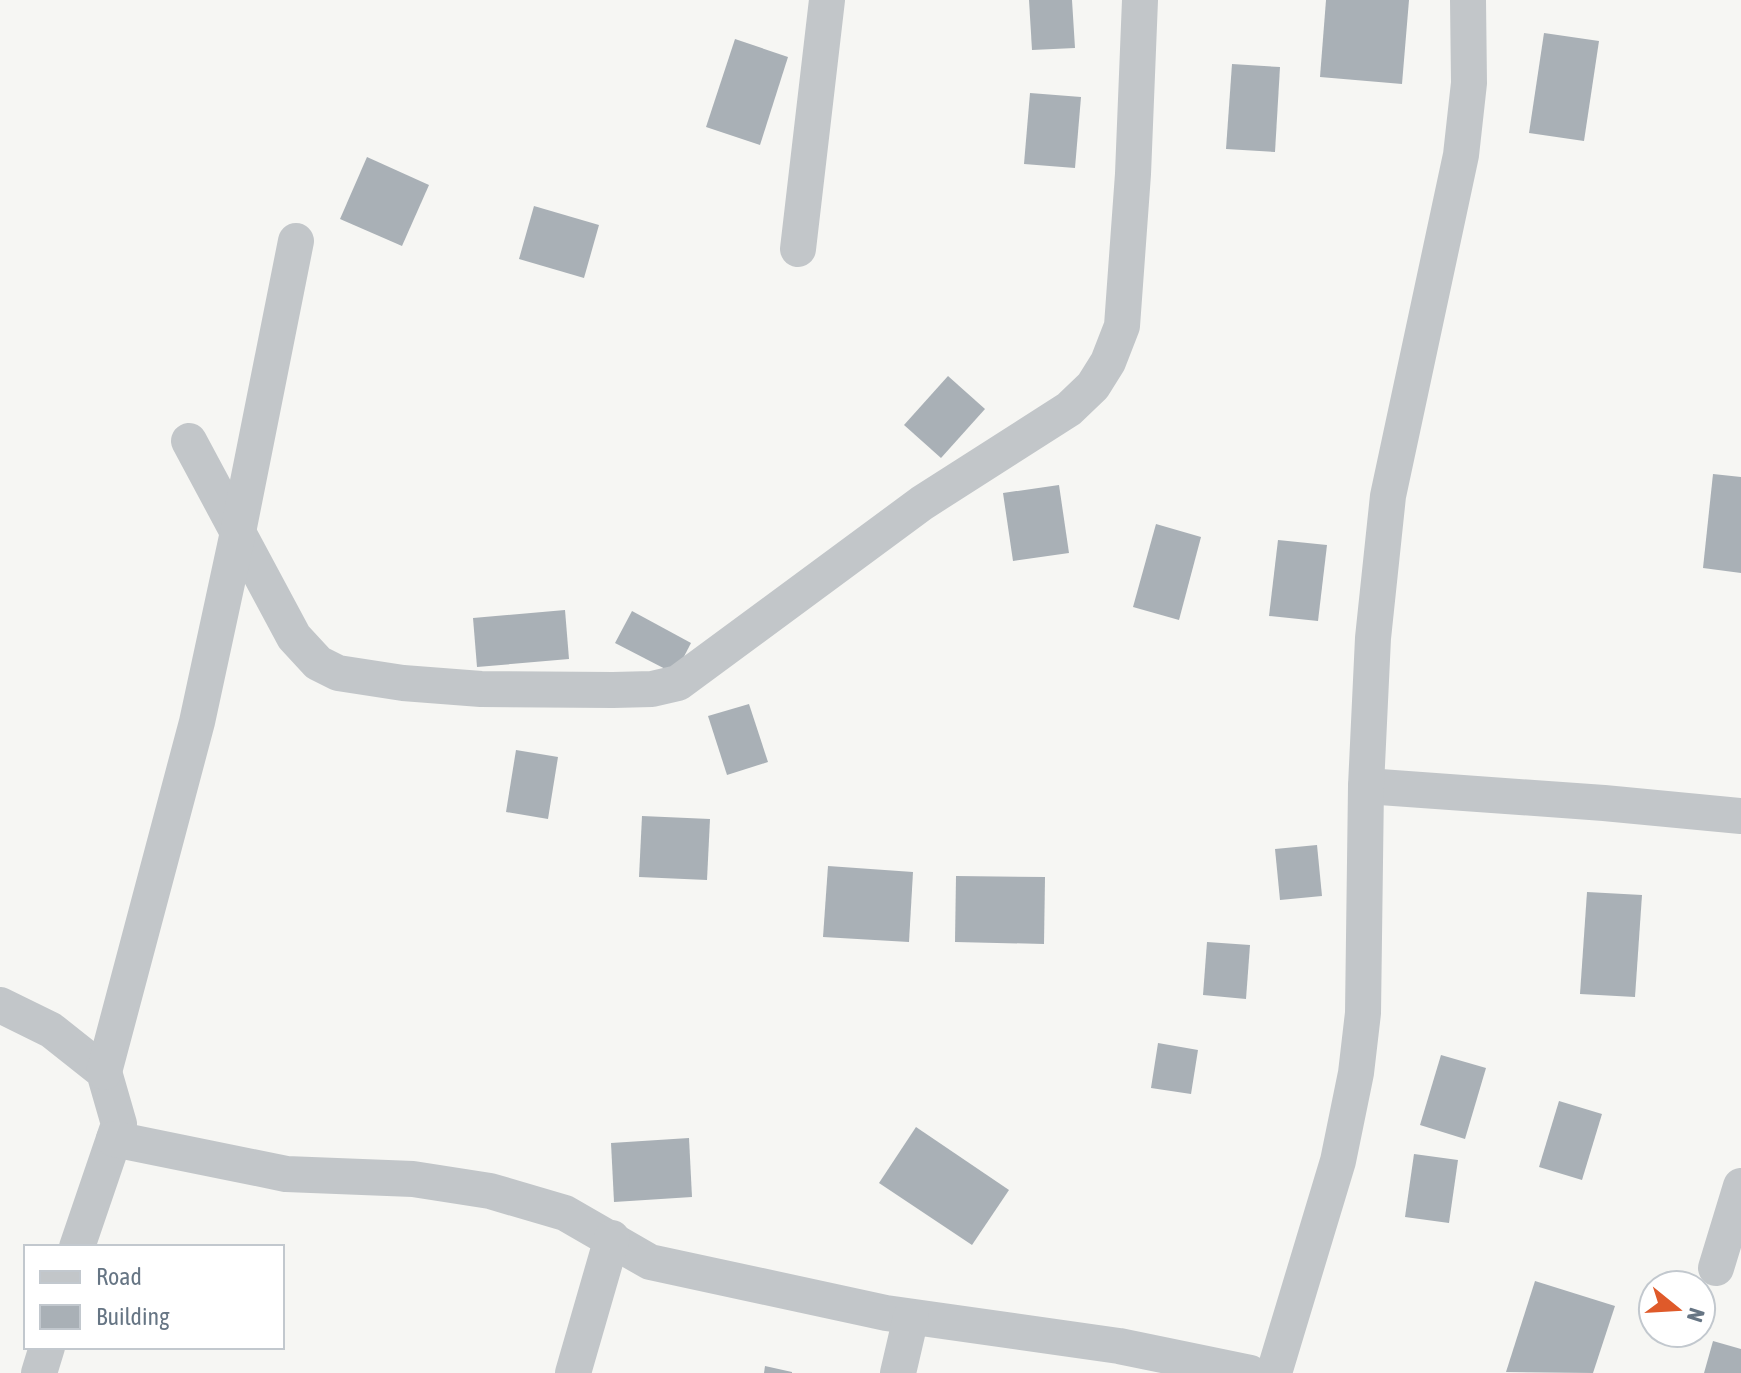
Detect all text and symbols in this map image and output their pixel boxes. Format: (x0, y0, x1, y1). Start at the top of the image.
legend (24, 1245, 284, 1349)
text: Road (96, 1263, 142, 1290)
north arrow (1637, 1269, 1717, 1349)
text: Building (96, 1303, 170, 1330)
text: N (1682, 1305, 1710, 1325)

